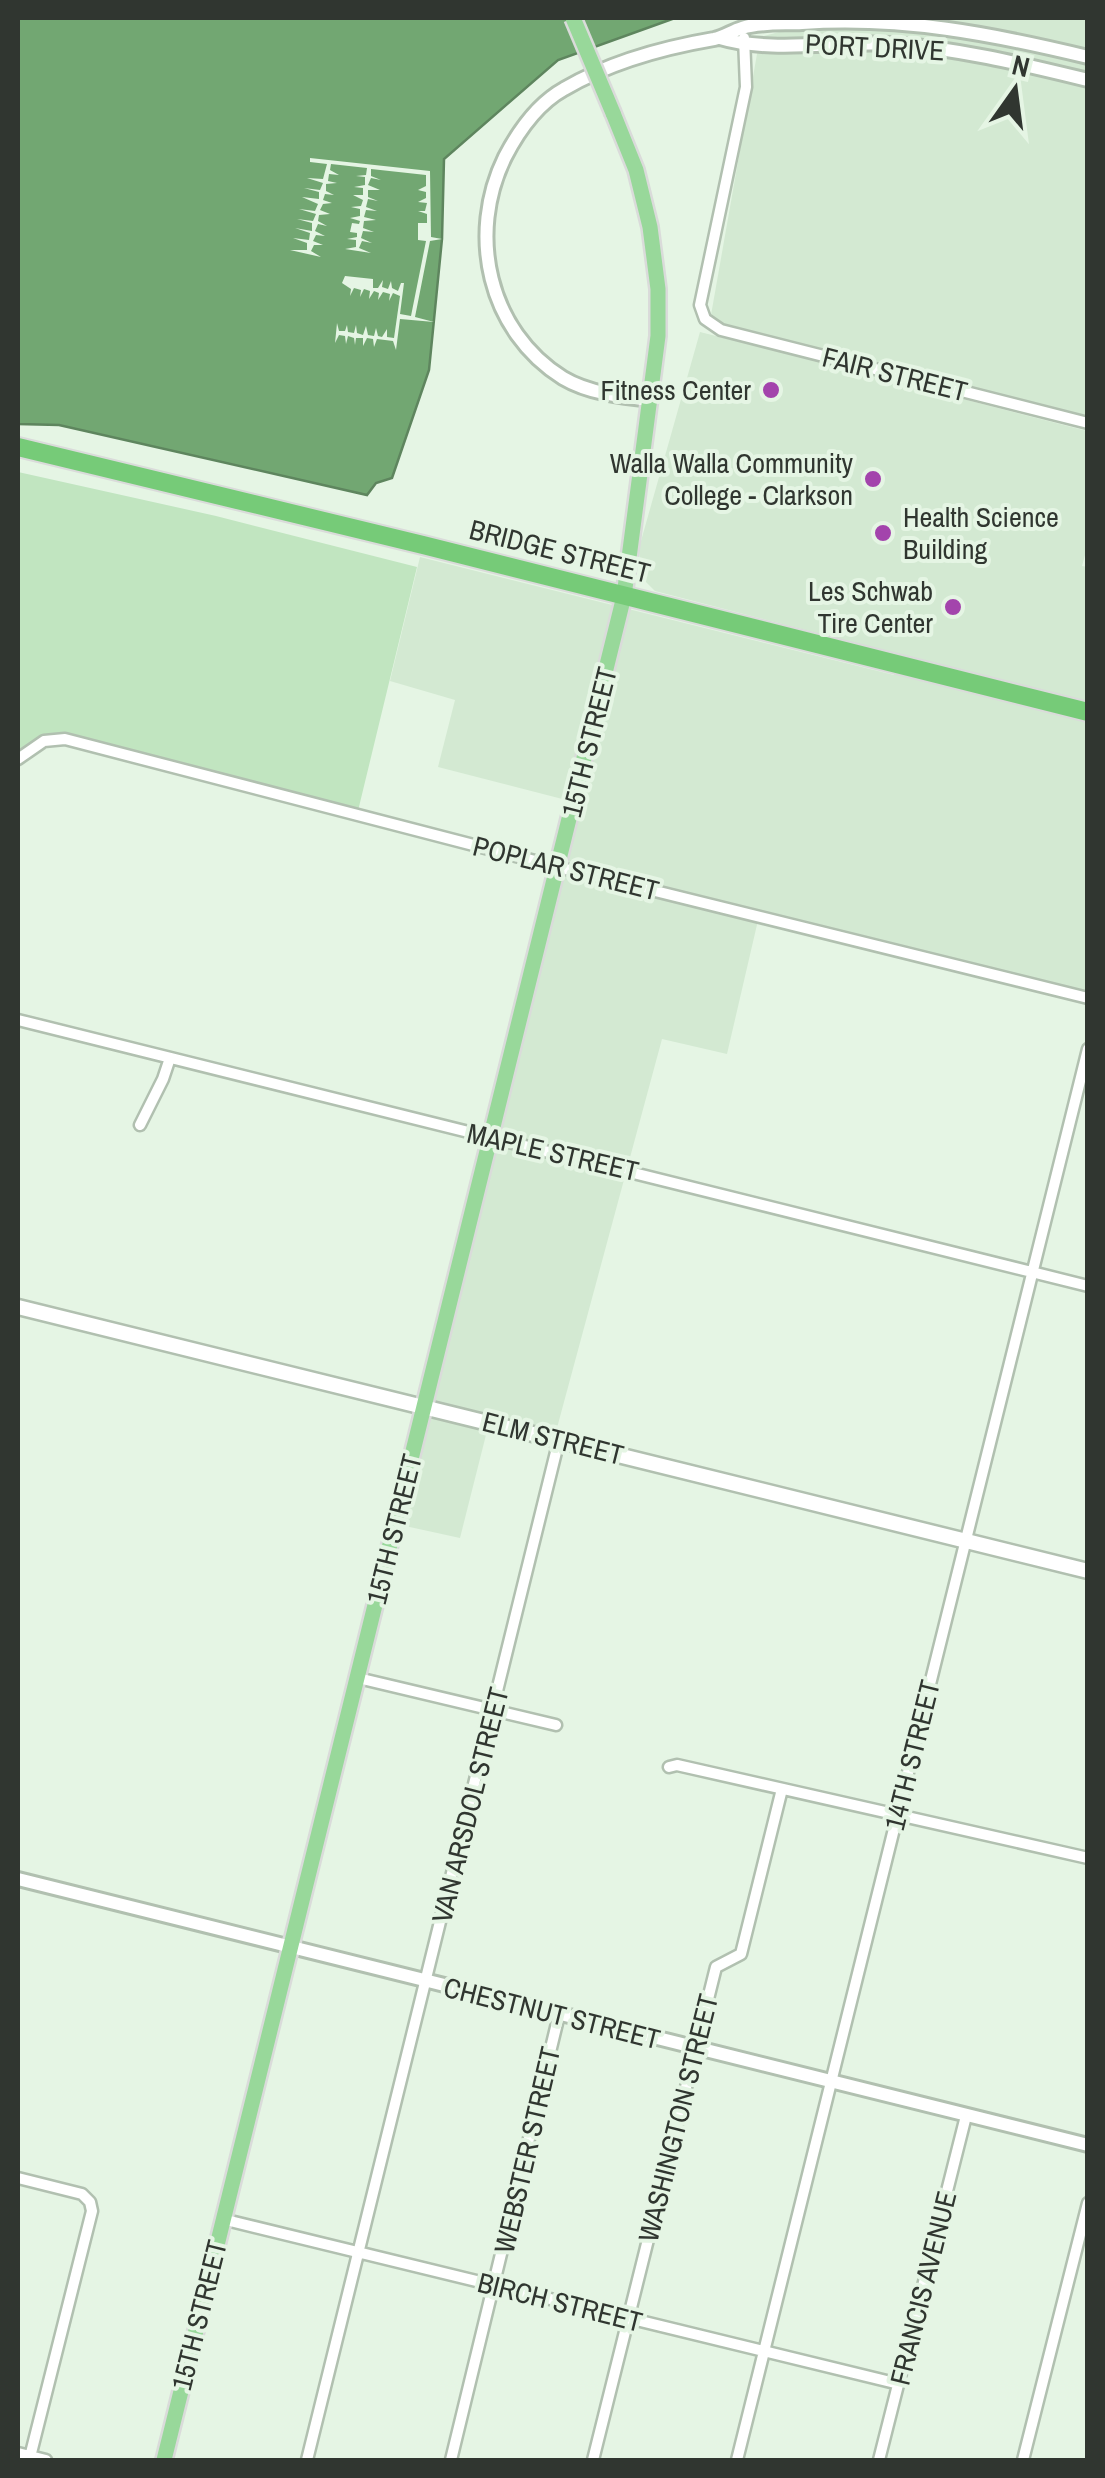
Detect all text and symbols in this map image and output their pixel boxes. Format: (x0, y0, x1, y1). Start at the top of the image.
street label: PORT DRIVE (804, 24, 946, 70)
north arrow (965, 40, 1065, 140)
text: N (1008, 45, 1034, 86)
street label: FAIR STREET (819, 338, 971, 410)
place label: Fitness Center (600, 371, 751, 409)
marker: Fitness Center (760, 379, 782, 401)
place label: Walla Walla Community College - Clarkson (610, 444, 854, 514)
marker: Walla Walla Community College - Clarkson (862, 468, 884, 490)
place label: Health Science Building (903, 498, 1059, 568)
street label: BRIDGE STREET (466, 510, 654, 592)
marker: Health Science Building (872, 522, 894, 544)
place label: Les Schwab Tire Center (808, 572, 933, 642)
marker: Les Schwab Tire Center (942, 596, 964, 618)
street label: 15TH STREET (552, 663, 626, 821)
street label: POPLAR STREET (469, 827, 663, 909)
street label: MAPLE STREET (464, 1114, 642, 1190)
street label: ELM STREET (478, 1402, 628, 1474)
street label: 15TH STREET (357, 1450, 431, 1608)
street label: 14TH STREET (875, 1676, 949, 1834)
street label: VAN ARSDOL STREET (422, 1683, 518, 1927)
street label: CHESTNUT STREET (440, 1968, 664, 2058)
street label: WASHINGTON STREET (629, 1990, 727, 2246)
street label: WEBSTER STREET (485, 2043, 569, 2257)
street label: FRANCIS AVENUE (881, 2187, 965, 2389)
street label: 15TH STREET (162, 2236, 236, 2394)
street label: BIRCH STREET (474, 2263, 646, 2341)

